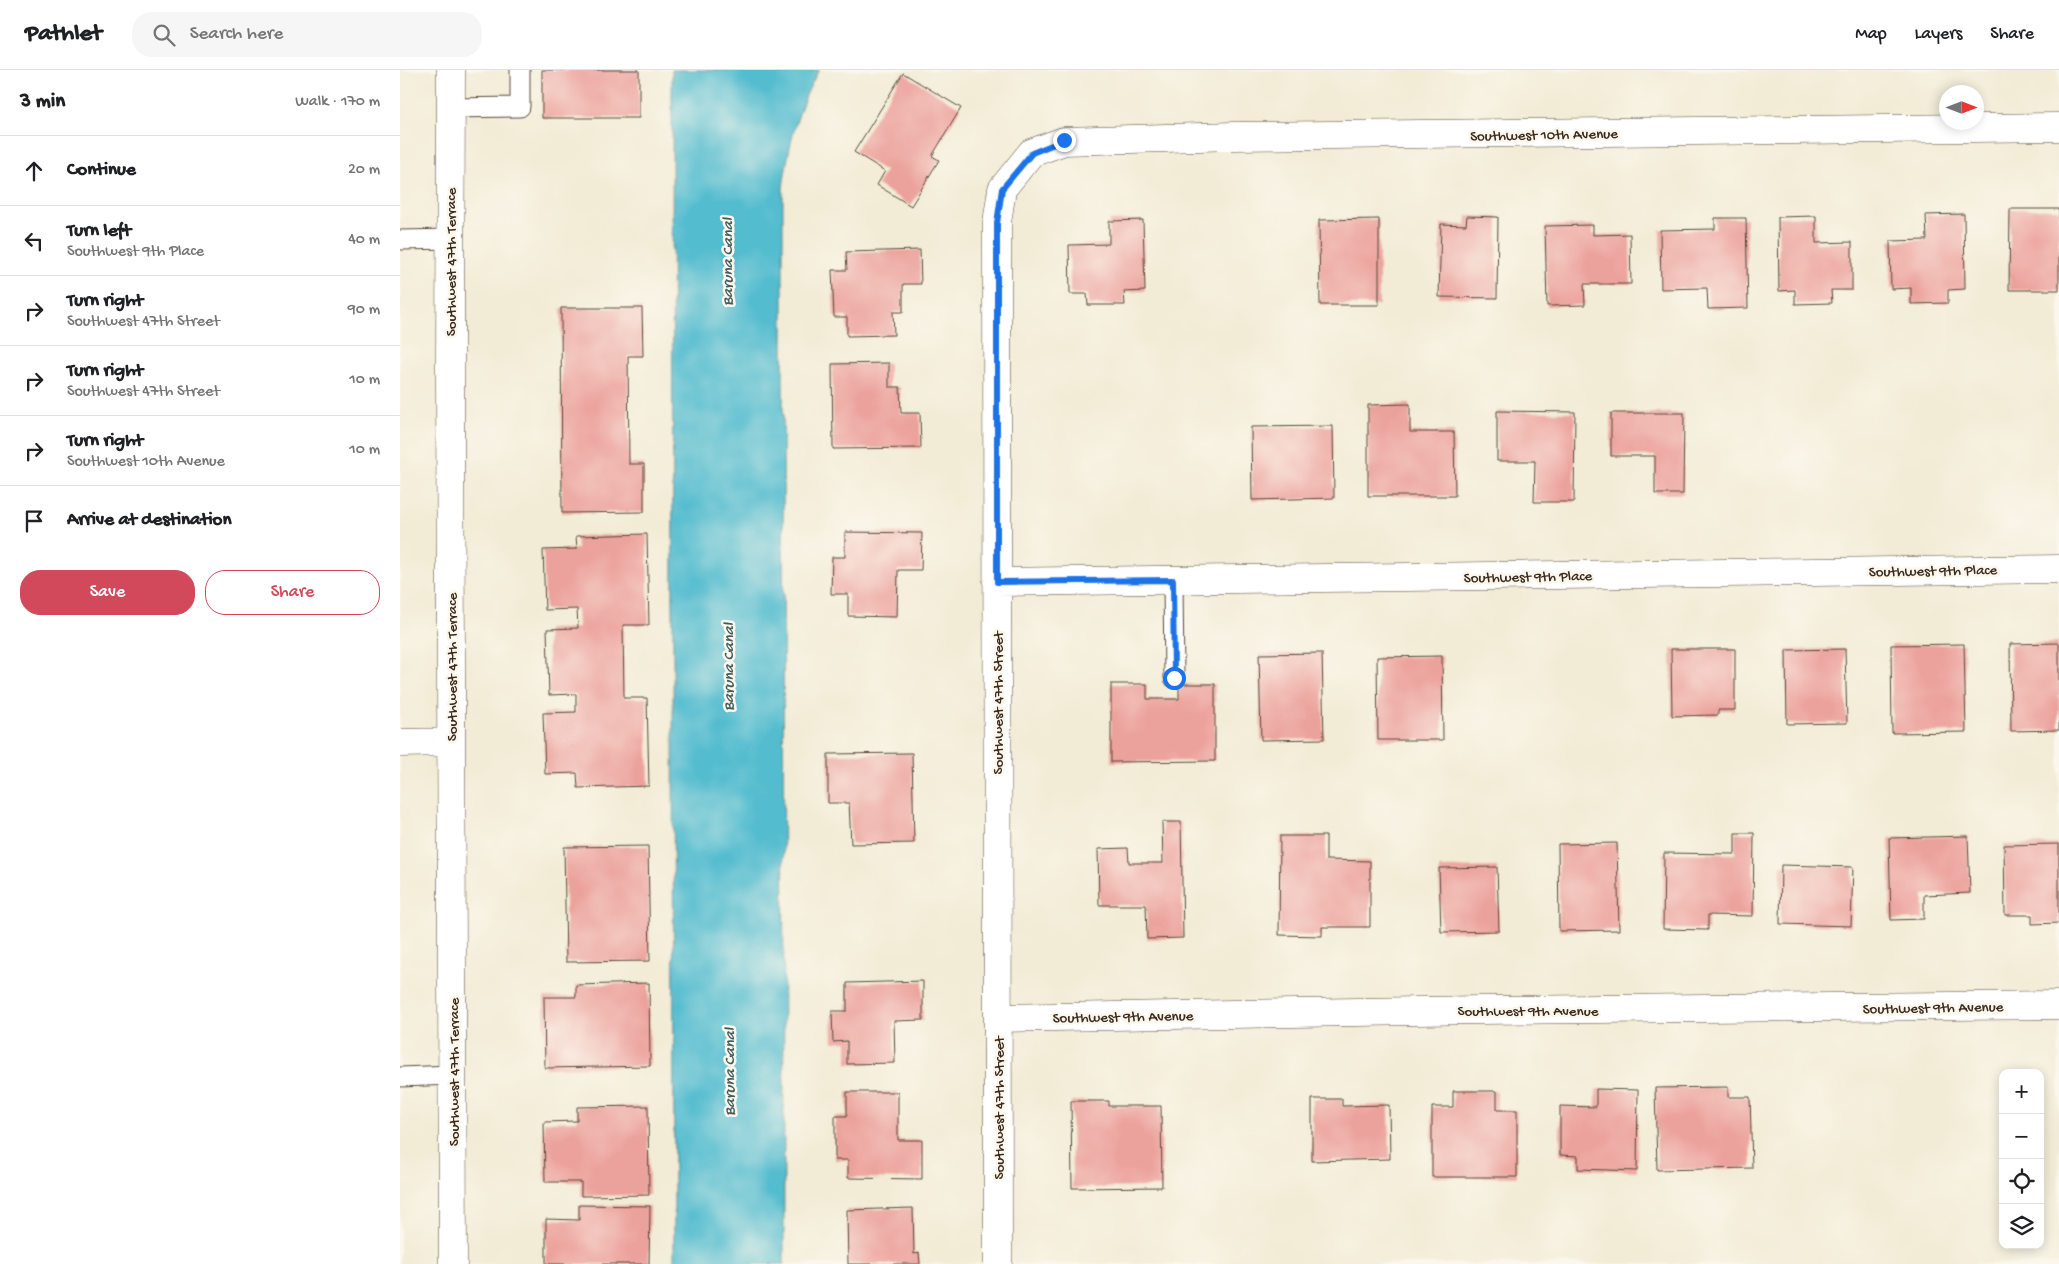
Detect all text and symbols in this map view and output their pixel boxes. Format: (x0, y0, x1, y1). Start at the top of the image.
search box (132, 12, 482, 57)
text: Pathlet (25, 20, 102, 49)
icon: search (150, 21, 178, 49)
text: Search here (190, 23, 283, 46)
text: Map (1855, 24, 1887, 45)
text: Layers (1915, 24, 1962, 45)
text: Share (1990, 24, 2034, 45)
north arrow (1939, 85, 1984, 130)
text: 3 min (20, 90, 65, 115)
text: Walk · 170 m (295, 93, 380, 112)
street label: Southwest 10th Avenue (1470, 126, 1618, 146)
route end (1053, 129, 1076, 152)
icon: ahead (20, 157, 48, 185)
text: Continue (67, 159, 136, 182)
text: 20 m (348, 161, 380, 180)
street label: Southwest 47th Terrace (443, 188, 461, 336)
water label: Baruna Canal (720, 216, 739, 306)
text: Turn left (67, 220, 131, 243)
icon: left (20, 227, 48, 255)
text: 40 m (348, 231, 380, 250)
text: Southwest 9th Place (67, 243, 204, 262)
text: Turn right (67, 290, 143, 313)
icon: right (20, 297, 48, 325)
text: 90 m (348, 301, 380, 320)
text: Southwest 47th Street (67, 313, 220, 332)
text: Turn right (67, 360, 143, 383)
icon: right (20, 367, 48, 395)
text: 10 m (349, 371, 380, 390)
text: Southwest 47th Street (67, 383, 220, 402)
text: Turn right (67, 430, 143, 453)
icon: right (20, 437, 48, 465)
text: 10 m (349, 441, 380, 460)
text: Southwest 10th Avenue (67, 453, 225, 472)
icon: arrive (20, 507, 48, 535)
text: Arrive at destination (67, 509, 231, 532)
street label: Southwest 9th Place (1869, 562, 1998, 582)
street label: Southwest 9th Place (1464, 568, 1593, 588)
button: Save (20, 570, 195, 615)
button: Share (205, 570, 380, 615)
street label: Southwest 47th Terrace (444, 593, 462, 741)
water label: Baruna Canal (721, 621, 740, 711)
street label: Southwest 47th Street (990, 630, 1008, 775)
route start (1163, 667, 1186, 690)
street label: Southwest 47th Terrace (446, 998, 464, 1146)
street label: Southwest 9th Avenue (1862, 999, 2004, 1019)
street label: Southwest 9th Avenue (1458, 1003, 1599, 1021)
street label: Southwest 9th Avenue (1052, 1008, 1194, 1028)
water label: Baruna Canal (722, 1026, 741, 1116)
street label: Southwest 47th Street (991, 1035, 1009, 1180)
map controls (1999, 1069, 2044, 1249)
button: + (1999, 1069, 2044, 1114)
button: − (1999, 1114, 2044, 1159)
button: locate (1999, 1159, 2044, 1204)
button: layers (1999, 1204, 2044, 1249)

